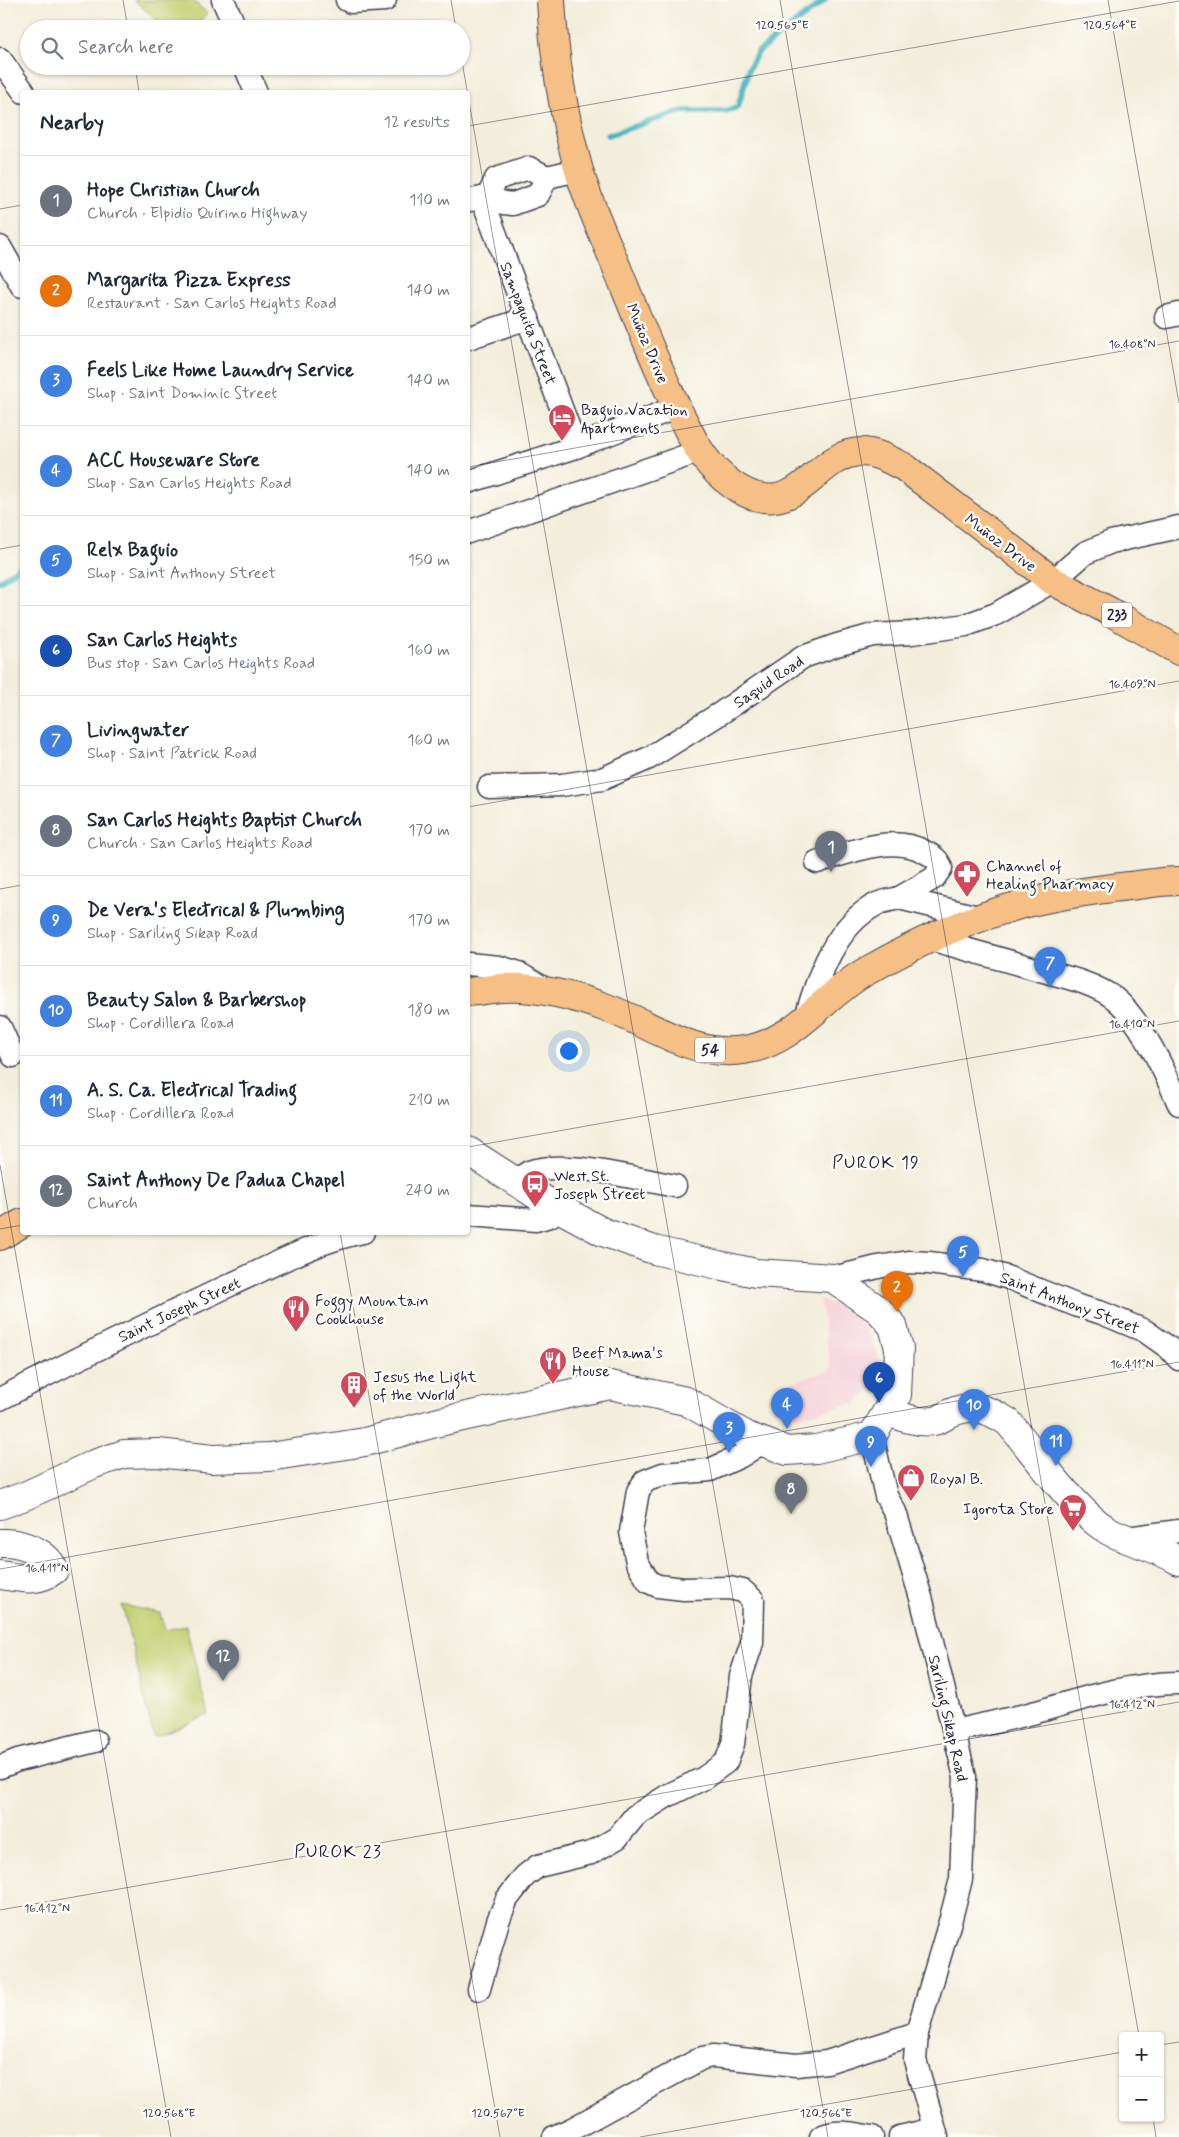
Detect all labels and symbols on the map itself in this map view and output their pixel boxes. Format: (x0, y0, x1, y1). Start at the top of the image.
text: 120.565°E (755, 18, 809, 34)
text: 120.564°E (1083, 18, 1137, 34)
street label: Sampaguita Street (494, 259, 561, 388)
street label: Muñoz Drive (620, 300, 673, 387)
text: 16.408°N (1108, 337, 1156, 353)
place label: Baguio Vacation Apartments (581, 400, 687, 440)
hotel icon: Baguio Vacation Apartments (547, 403, 577, 442)
street label: Muñoz Drive (960, 509, 1040, 577)
road number: 233 (1102, 602, 1132, 628)
street label: Saquid Road (730, 651, 808, 713)
text: 16.409°N (1108, 677, 1156, 693)
pin: 1 (815, 831, 847, 872)
place label: Channel of Healing Pharmacy (986, 856, 1114, 896)
pharmacy icon: Channel of Healing Pharmacy (952, 859, 982, 898)
pin: 7 (1034, 947, 1066, 988)
text: 16.410°N (1109, 1017, 1155, 1033)
your location (556, 1038, 582, 1064)
road number: 54 (695, 1038, 725, 1062)
district label: PUROK 19 (832, 1151, 920, 1175)
place label: West St. Joseph Street (554, 1166, 645, 1205)
bus stop icon: West St. Joseph Street (520, 1169, 550, 1208)
pin: 5 (947, 1236, 979, 1277)
street label: Saint Anthony Street (997, 1267, 1142, 1340)
pin: 2 (881, 1271, 913, 1312)
street label: Saint Joseph Street (115, 1273, 244, 1348)
place label: Foggy Mountain Cookhouse (315, 1291, 429, 1330)
restaurant icon: Foggy Mountain Cookhouse (281, 1294, 311, 1333)
place label: Beef Mama's House (572, 1343, 663, 1382)
restaurant icon: Beef Mama's House (538, 1346, 568, 1385)
text: 16.411°N (1110, 1357, 1154, 1373)
pin: 6 (863, 1362, 895, 1403)
place label: Jesus the Light of the World (373, 1367, 477, 1406)
building icon: Jesus the Light of the World (339, 1370, 369, 1409)
pin: 4 (771, 1388, 803, 1429)
pin: 10 (958, 1389, 990, 1430)
pin: 3 (713, 1412, 745, 1453)
pin: 11 (1040, 1425, 1072, 1466)
pin: 9 (855, 1426, 887, 1467)
shop icon: Royal B. (896, 1463, 926, 1502)
place label: Royal B. (930, 1469, 983, 1490)
pin: 8 (775, 1473, 807, 1514)
supermarket icon: Igorota Store (1058, 1493, 1088, 1532)
place label: Igorota Store (963, 1499, 1054, 1520)
text: 16.411°N (25, 1561, 69, 1577)
pin: 12 (207, 1640, 239, 1681)
street label: Sariling Sikap Road (922, 1653, 972, 1784)
text: 16.412°N (1109, 1697, 1155, 1713)
district label: PUROK 23 (294, 1840, 382, 1864)
text: 16.412°N (24, 1901, 70, 1917)
text: 120.568°E (142, 2106, 196, 2122)
text: 120.567°E (471, 2106, 525, 2122)
text: 120.566°E (800, 2106, 852, 2122)

